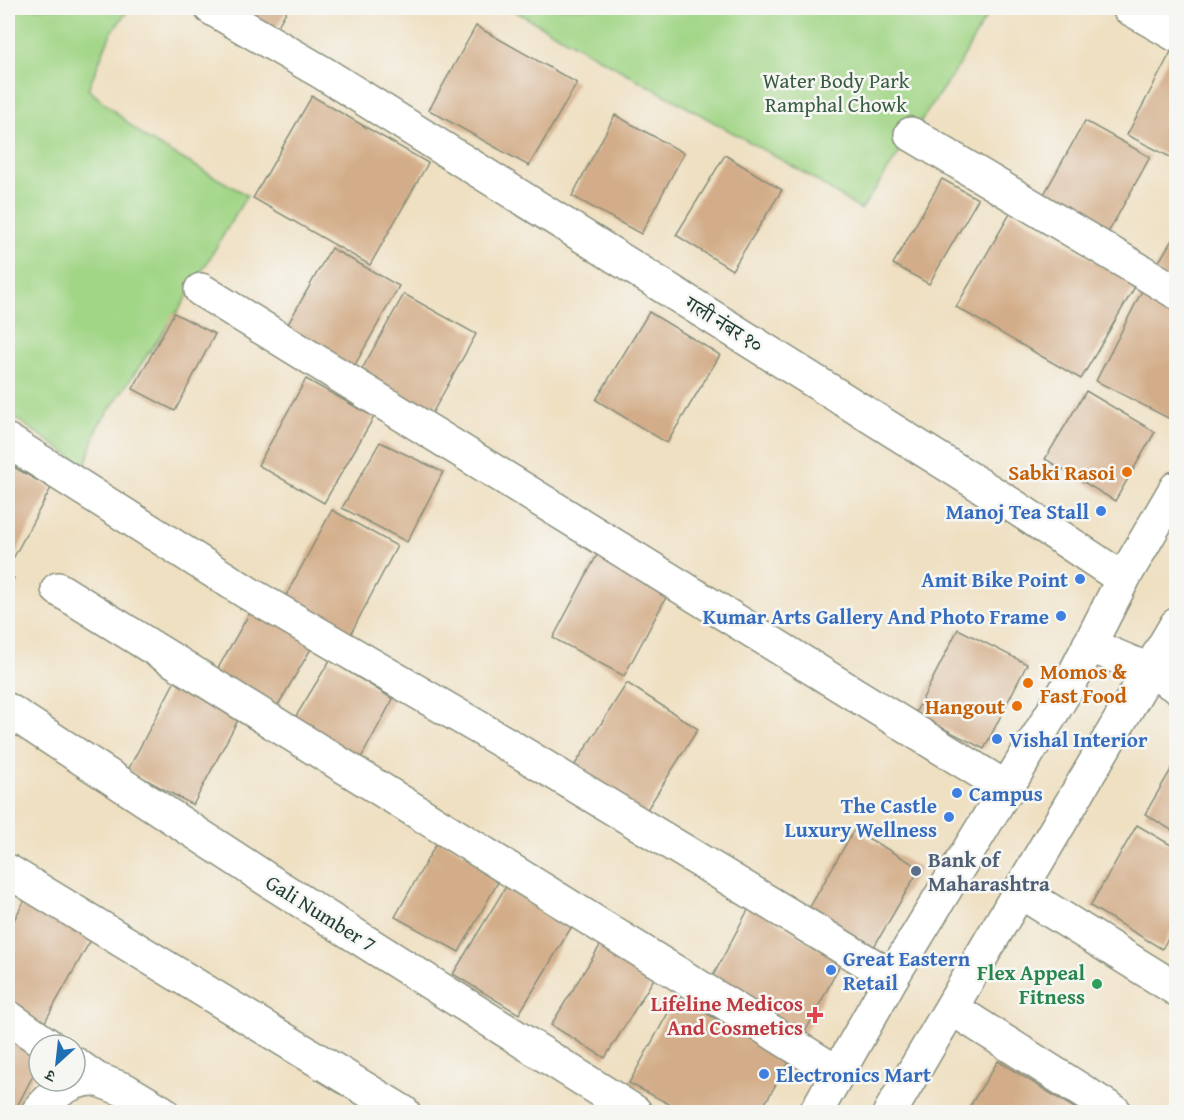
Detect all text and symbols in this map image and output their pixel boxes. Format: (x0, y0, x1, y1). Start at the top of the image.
park label: Water Body Park Ramphal Chowk (763, 65, 910, 120)
street label: गली नंबर १० (678, 287, 769, 360)
place label: Sabki Rasoi (1008, 457, 1115, 488)
marker: Sabki Rasoi (1120, 465, 1134, 479)
place label: Manoj Tea Stall (946, 496, 1089, 527)
marker: Manoj Tea Stall (1094, 504, 1108, 518)
place label: Amit Bike Point (921, 564, 1068, 595)
marker: Amit Bike Point (1073, 572, 1087, 586)
place label: Kumar Arts Gallery And Photo Frame (703, 601, 1049, 632)
marker: Kumar Arts Gallery And Photo Frame (1054, 609, 1068, 623)
place label: Momos & Fast Food (1040, 656, 1127, 711)
marker: Momos & Fast Food (1021, 676, 1035, 690)
place label: Hangout (925, 691, 1005, 722)
marker: Hangout (1010, 699, 1024, 713)
place label: Vishal Interior (1009, 724, 1148, 755)
marker: Vishal Interior (990, 732, 1004, 746)
place label: Campus (969, 778, 1043, 809)
marker: Campus (950, 786, 964, 800)
place label: The Castle Luxury Wellness (785, 790, 937, 845)
marker: The Castle Luxury Wellness (942, 810, 956, 824)
place label: Bank of Maharashtra (928, 844, 1050, 899)
marker: Bank of Maharashtra (909, 864, 923, 878)
street label: Gali Number 7 (260, 867, 382, 959)
place label: Great Eastern Retail (843, 943, 971, 998)
place label: Flex Appeal Fitness (977, 957, 1085, 1012)
marker: Great Eastern Retail (824, 963, 838, 977)
marker: Flex Appeal Fitness (1090, 977, 1104, 991)
place label: Lifeline Medicos And Cosmetics (651, 988, 803, 1043)
marker: Lifeline Medicos And Cosmetics (808, 1008, 822, 1022)
north arrow (27, 1033, 87, 1093)
place label: Electronics Mart (776, 1059, 931, 1090)
text: उ (39, 1063, 60, 1089)
marker: Electronics Mart (757, 1067, 771, 1081)

